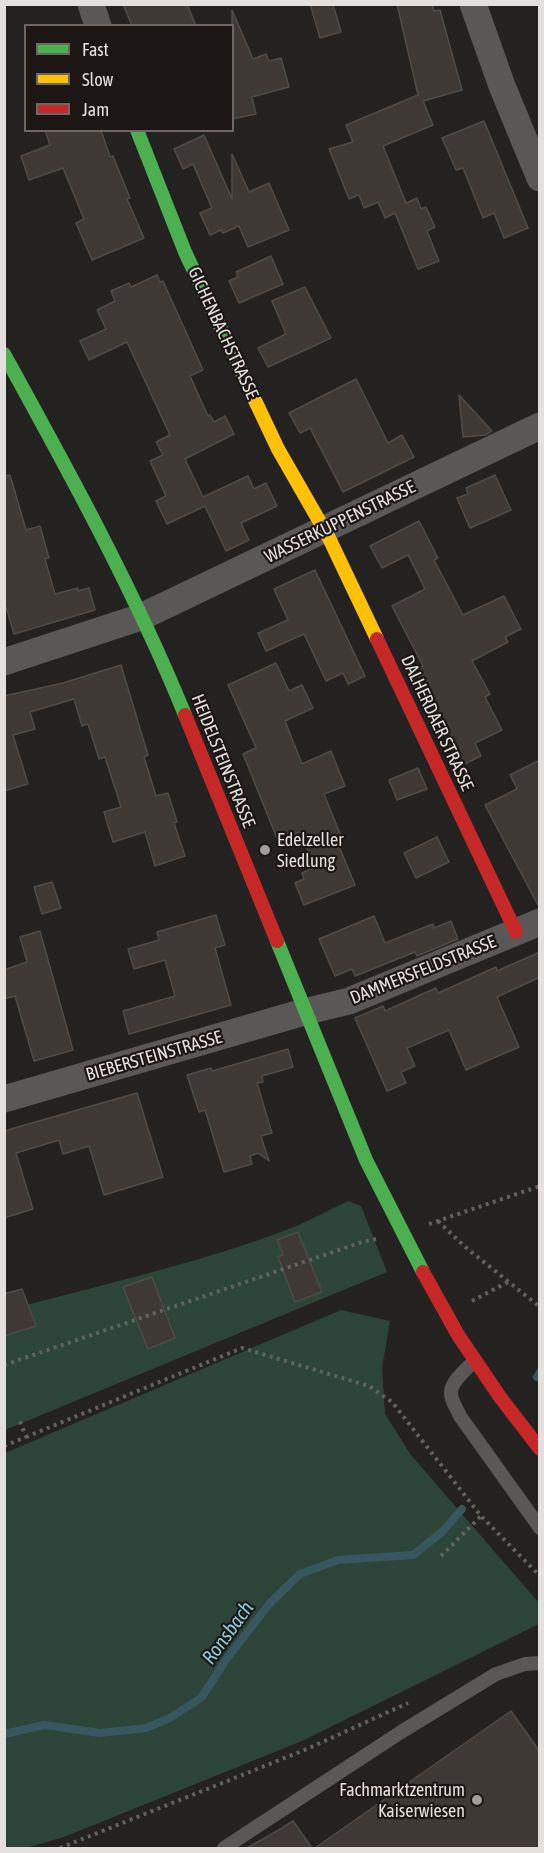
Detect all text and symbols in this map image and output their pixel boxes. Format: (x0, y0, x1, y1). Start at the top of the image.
legend (24, 24, 234, 132)
text: Fast (82, 39, 109, 60)
text: Slow (82, 69, 113, 90)
text: Jam (82, 99, 109, 120)
street label: GICHENBACHSTRASSE (183, 264, 263, 402)
street label: WASSERKUPPENSTRASSE (261, 476, 419, 568)
street label: DALHERDAER STRASSE (396, 652, 478, 794)
street label: HEIDELSTEINSTRASSE (186, 691, 260, 831)
place label: Edelzeller Siedlung (277, 829, 343, 872)
marker: Edelzeller Siedlung (258, 843, 272, 857)
street label: DAMMERSFELDSTRASSE (347, 931, 499, 1009)
street label: BIEBERSTEINSTRASSE (84, 1026, 224, 1086)
water label: Ronsbach (197, 1597, 259, 1669)
place label: Fachmarktzentrum Kaiserwiesen (339, 1779, 465, 1822)
marker: Fachmarktzentrum Kaiserwiesen (470, 1793, 484, 1807)

